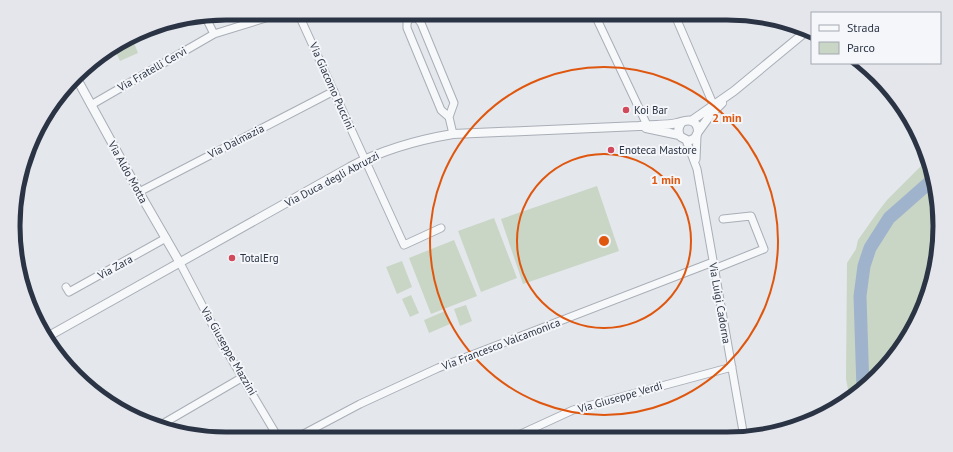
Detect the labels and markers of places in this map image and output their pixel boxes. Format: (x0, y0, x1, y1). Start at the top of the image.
place label: Koi Bar (634, 103, 668, 117)
marker: Koi Bar (621, 105, 631, 115)
place label: Enoteca Mastore (619, 143, 697, 157)
marker: Enoteca Mastore (606, 145, 616, 155)
centre of rings (597, 234, 611, 248)
place label: TotalErg (240, 251, 279, 265)
marker: TotalErg (227, 253, 237, 263)

